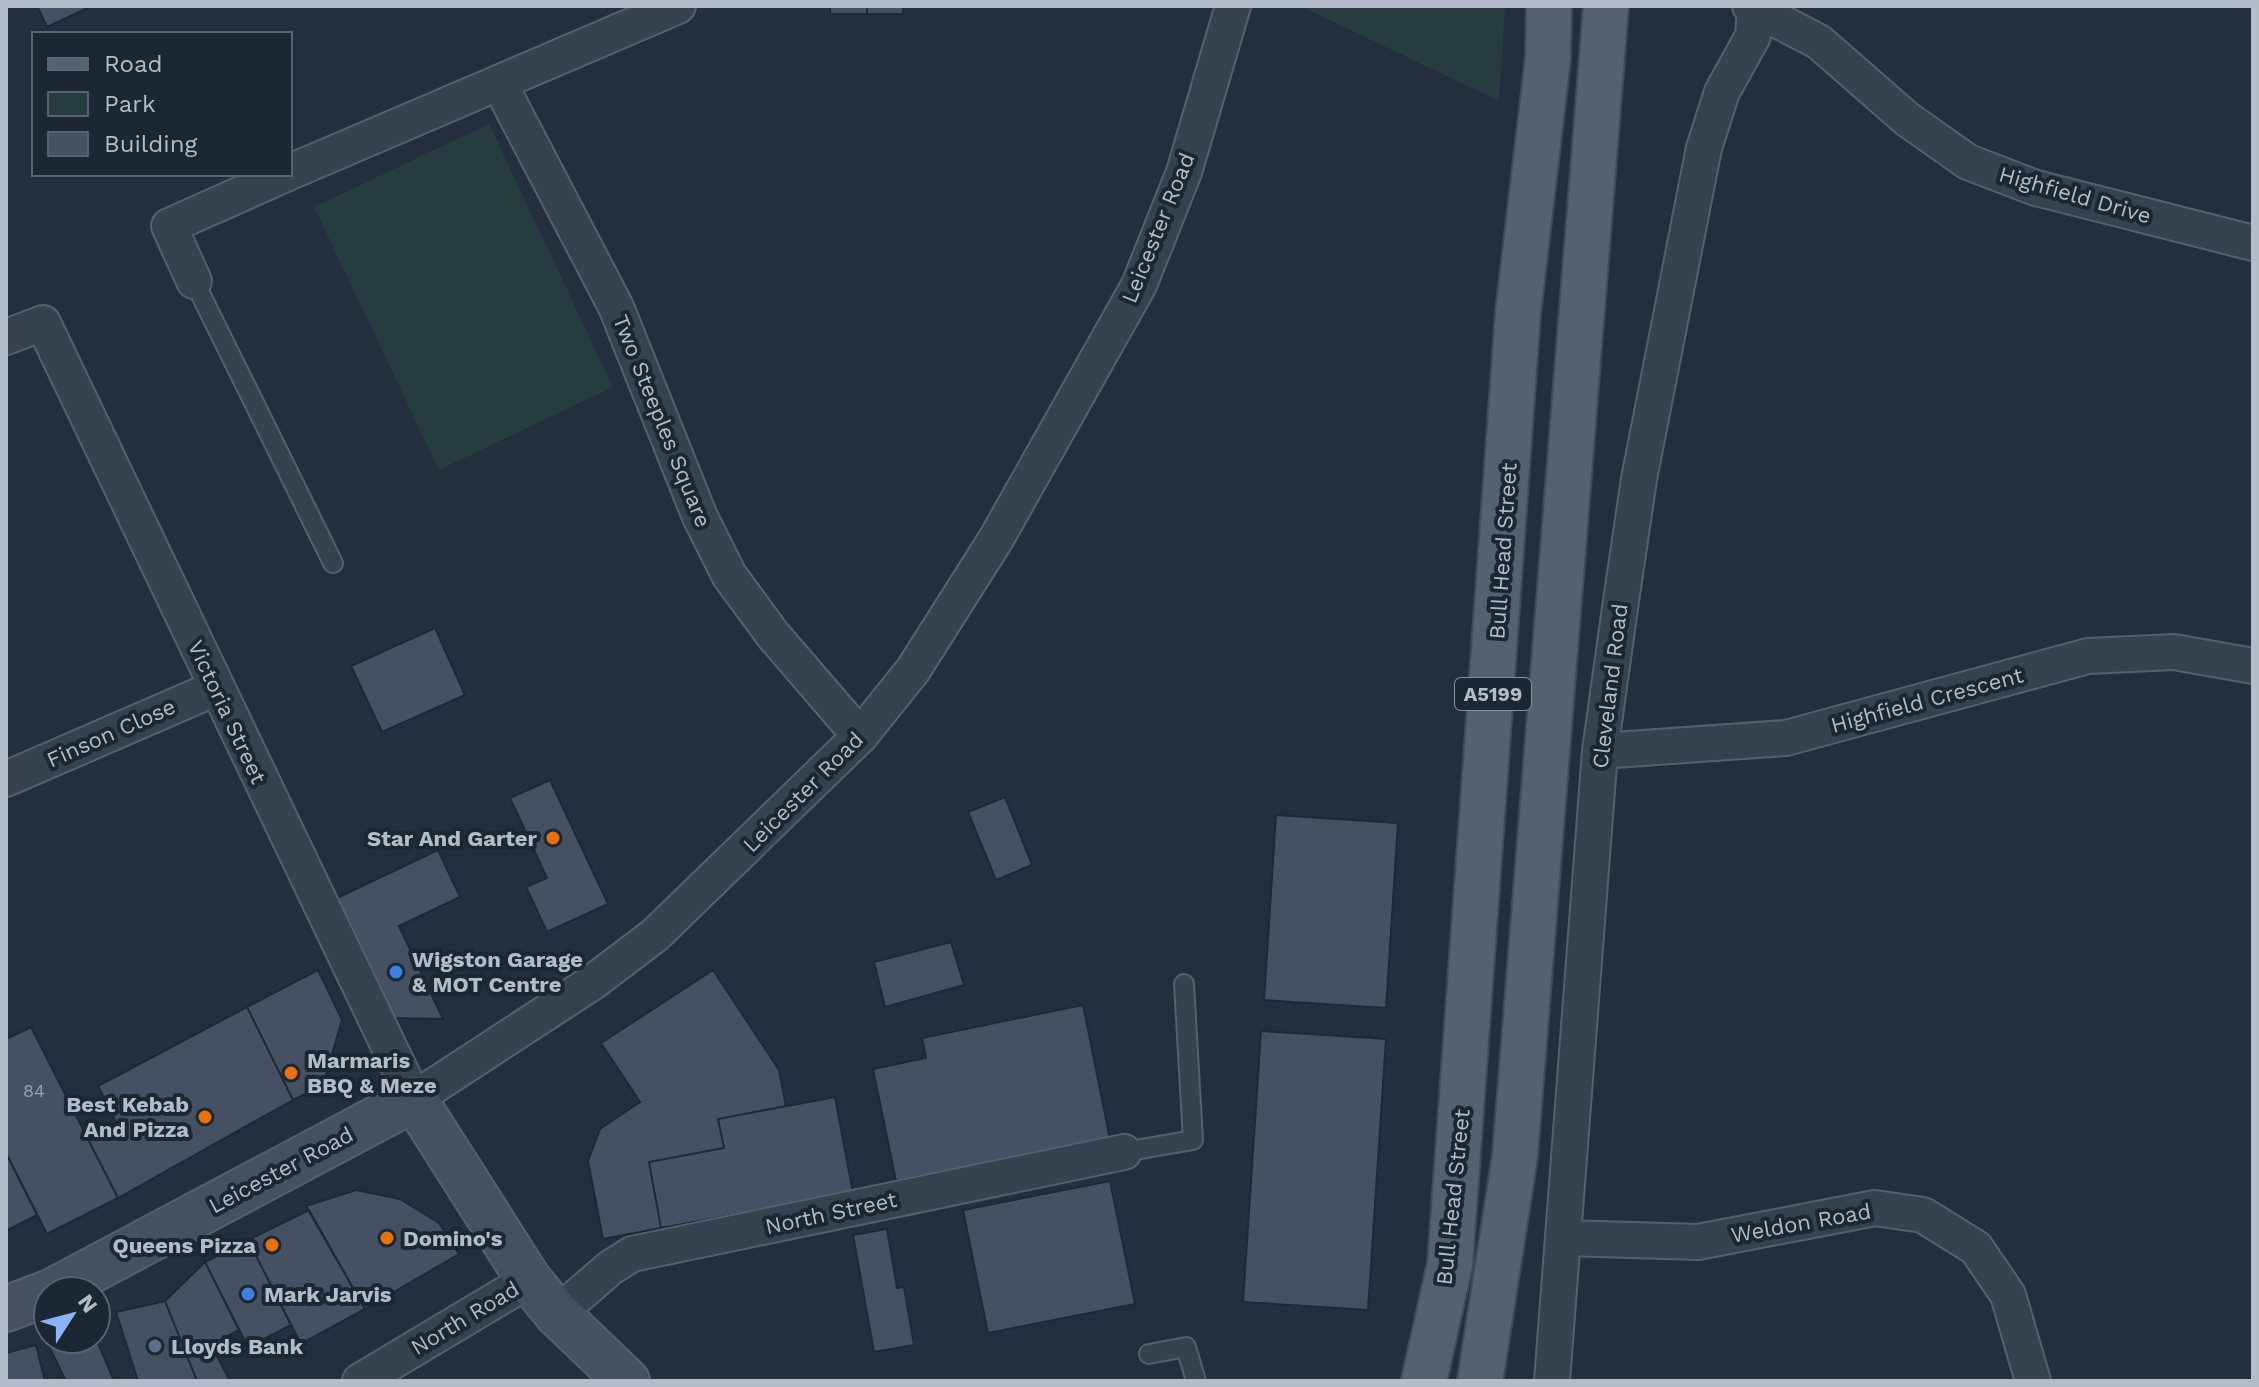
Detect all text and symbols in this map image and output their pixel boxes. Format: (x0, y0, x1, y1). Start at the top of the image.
legend (32, 32, 292, 176)
text: Road (104, 50, 163, 78)
text: Park (104, 90, 156, 118)
text: Building (104, 130, 197, 158)
street label: Leicester Road (1117, 149, 1199, 307)
street label: Highfield Drive (1996, 161, 2154, 229)
street label: Two Steeples Square (608, 311, 716, 531)
street label: Bull Head Street (1484, 462, 1522, 640)
street label: Cleveland Road (1587, 602, 1633, 770)
street label: Victoria Street (183, 636, 271, 788)
street label: Highfield Crescent (1828, 662, 2026, 738)
road number: A5199 (1455, 678, 1531, 710)
street label: Finson Close (43, 693, 179, 773)
street label: Leicester Road (738, 727, 868, 857)
place label: Star And Garter (367, 826, 538, 851)
marker: Star And Garter (544, 829, 562, 847)
place label: Wigston Garage & MOT Centre (412, 947, 583, 997)
marker: Wigston Garage & MOT Centre (387, 963, 405, 981)
place label: Marmaris BBQ & Meze (307, 1048, 437, 1098)
marker: Marmaris BBQ & Meze (282, 1064, 300, 1082)
house number: 84 (23, 1080, 45, 1101)
place label: Best Kebab And Pizza (66, 1092, 189, 1142)
marker: Best Kebab And Pizza (196, 1108, 214, 1126)
street label: Bull Head Street (1431, 1108, 1475, 1286)
street label: Leicester Road (205, 1122, 357, 1218)
street label: North Street (763, 1187, 899, 1239)
street label: Weldon Road (1729, 1198, 1873, 1248)
place label: Domino's (403, 1226, 503, 1251)
marker: Domino's (378, 1229, 396, 1247)
place label: Queens Pizza (112, 1233, 256, 1258)
marker: Queens Pizza (263, 1236, 281, 1254)
north arrow (32, 1275, 112, 1355)
street label: North Road (406, 1276, 524, 1360)
place label: Mark Jarvis (264, 1282, 392, 1307)
marker: Mark Jarvis (239, 1285, 257, 1303)
text: N (73, 1290, 103, 1317)
place label: Lloyds Bank (171, 1334, 303, 1359)
marker: Lloyds Bank (146, 1337, 164, 1355)

